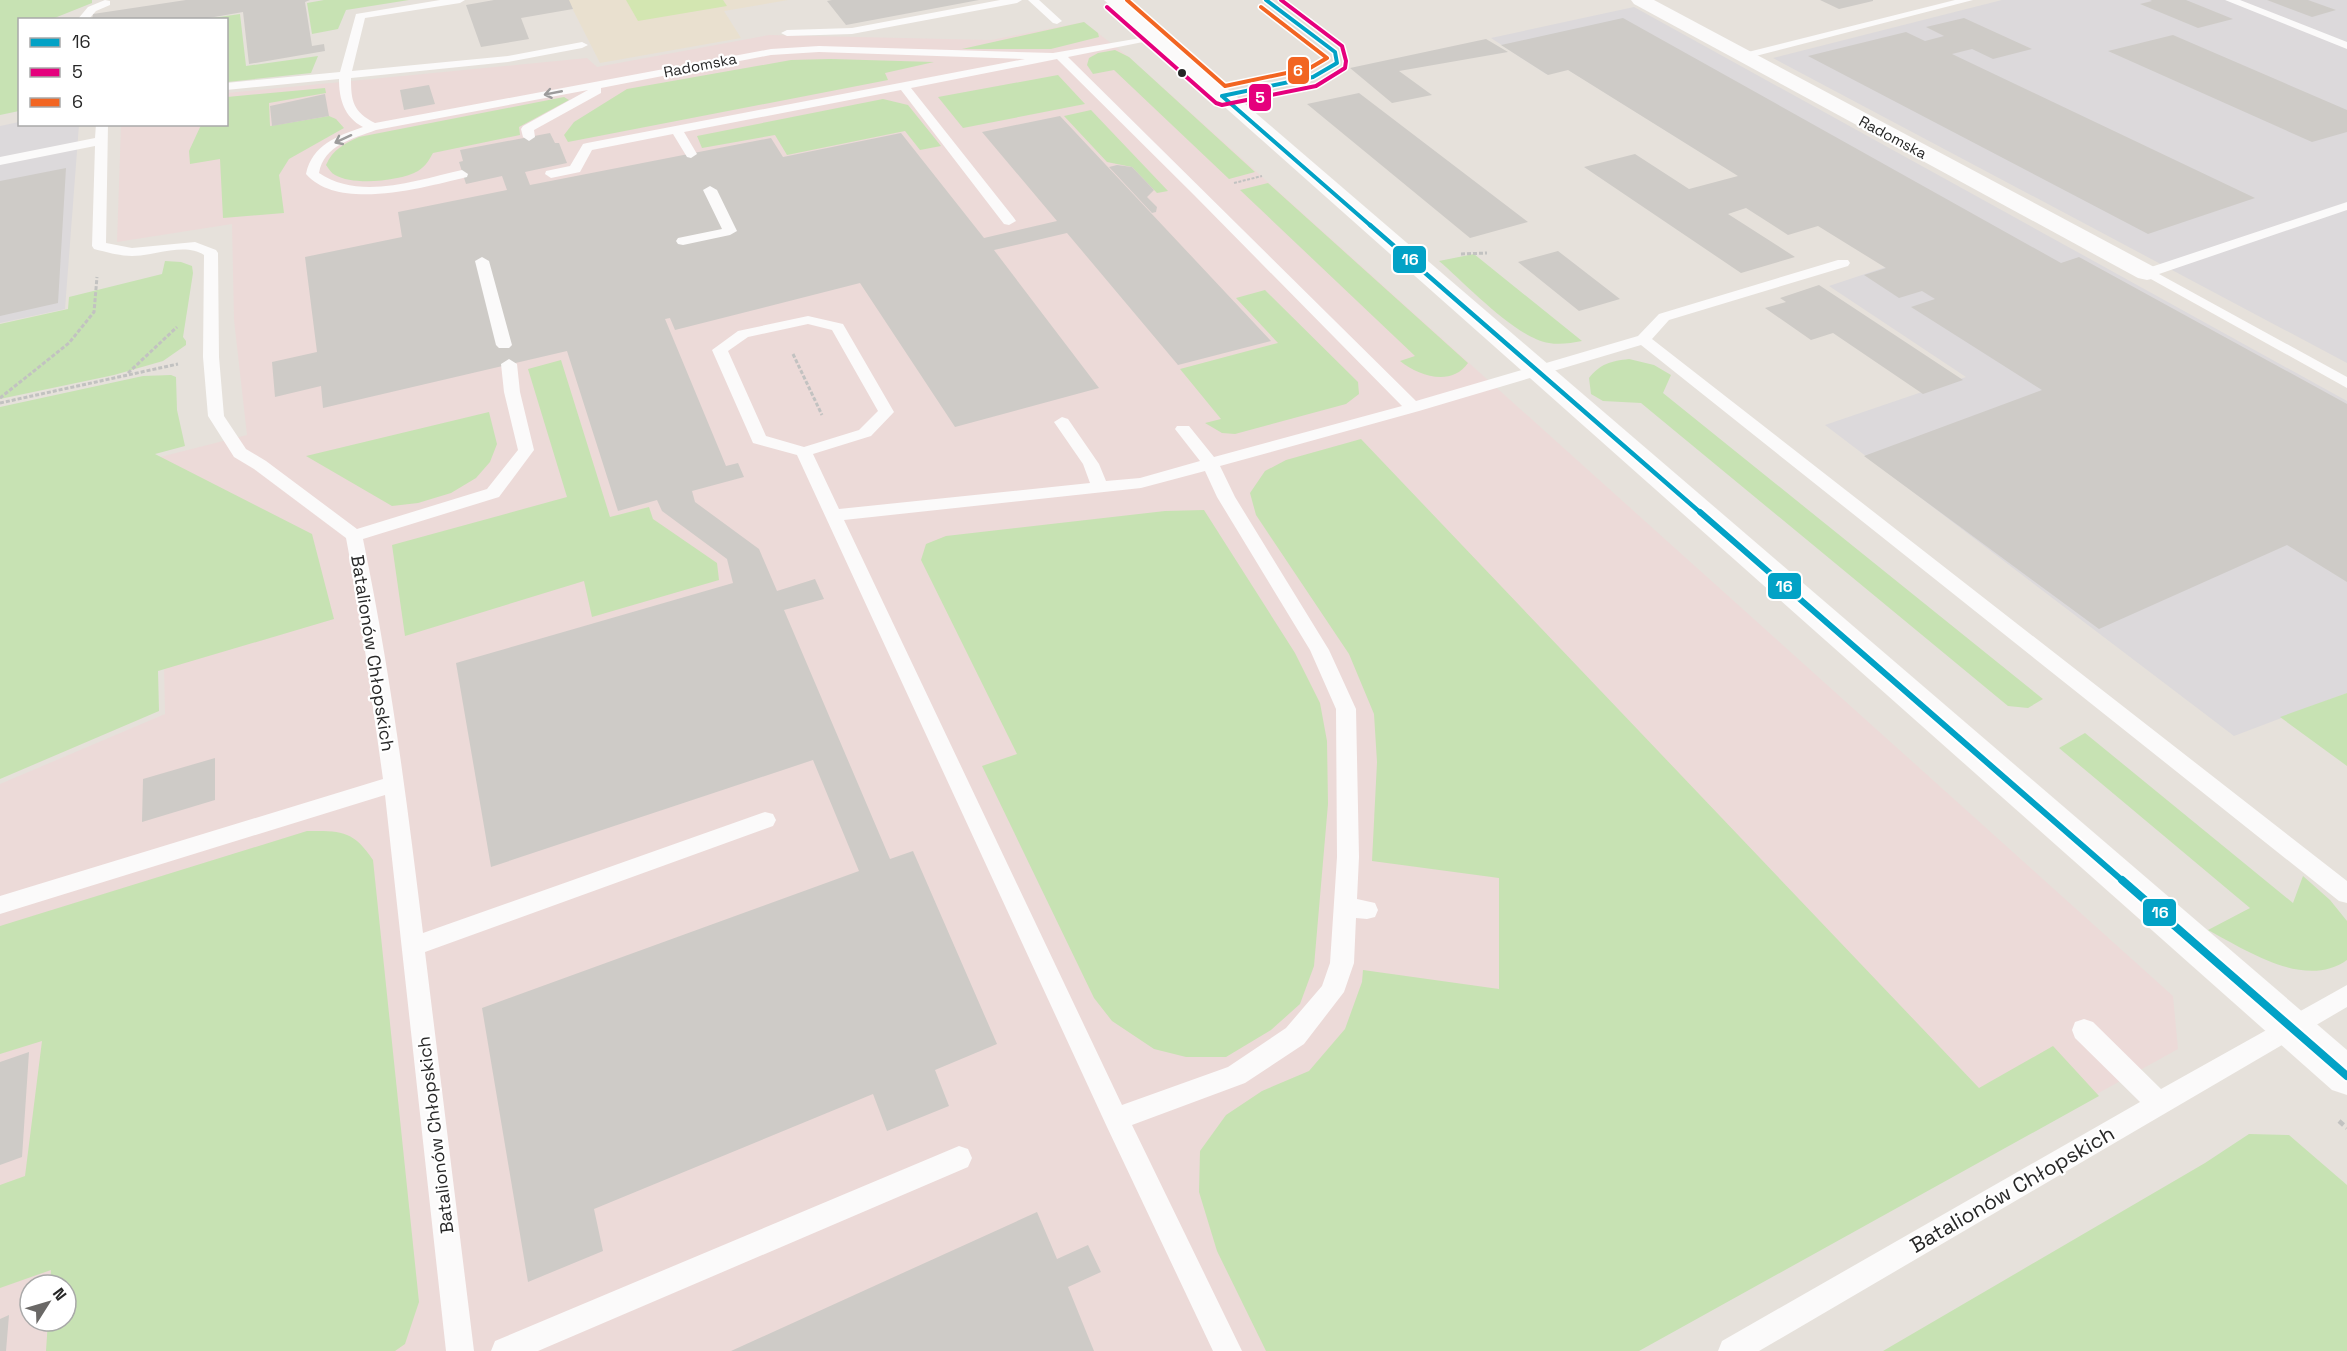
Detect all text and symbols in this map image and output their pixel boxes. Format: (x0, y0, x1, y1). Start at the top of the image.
legend (18, 18, 228, 126)
text: 16 (72, 30, 91, 53)
street label: Radomska (662, 49, 739, 81)
line badge: 6 (1287, 56, 1310, 85)
text: 5 (72, 60, 83, 83)
text: 6 (1293, 60, 1303, 81)
unlabelled marker (1176, 67, 1188, 79)
line badge: 5 (1248, 83, 1272, 112)
text: 5 (1255, 87, 1265, 108)
one-way arrow (544, 88, 563, 99)
text: 6 (72, 90, 83, 113)
street label: Radomska (1856, 111, 1931, 163)
one-way arrow (334, 134, 352, 146)
line badge: 16 (1392, 245, 1427, 274)
text: 16 (1401, 249, 1419, 270)
street label: Batalionów Chłopskich (346, 553, 400, 753)
line badge: 16 (1767, 572, 1802, 600)
text: 16 (1775, 576, 1793, 597)
line badge: 16 (2142, 898, 2177, 927)
text: 16 (2151, 902, 2169, 923)
street label: Batalionów Chłopskich (411, 1035, 459, 1235)
street label: Batalionów Chłopskich (1905, 1119, 2119, 1259)
north arrow (18, 1273, 78, 1333)
text: N (48, 1284, 71, 1305)

